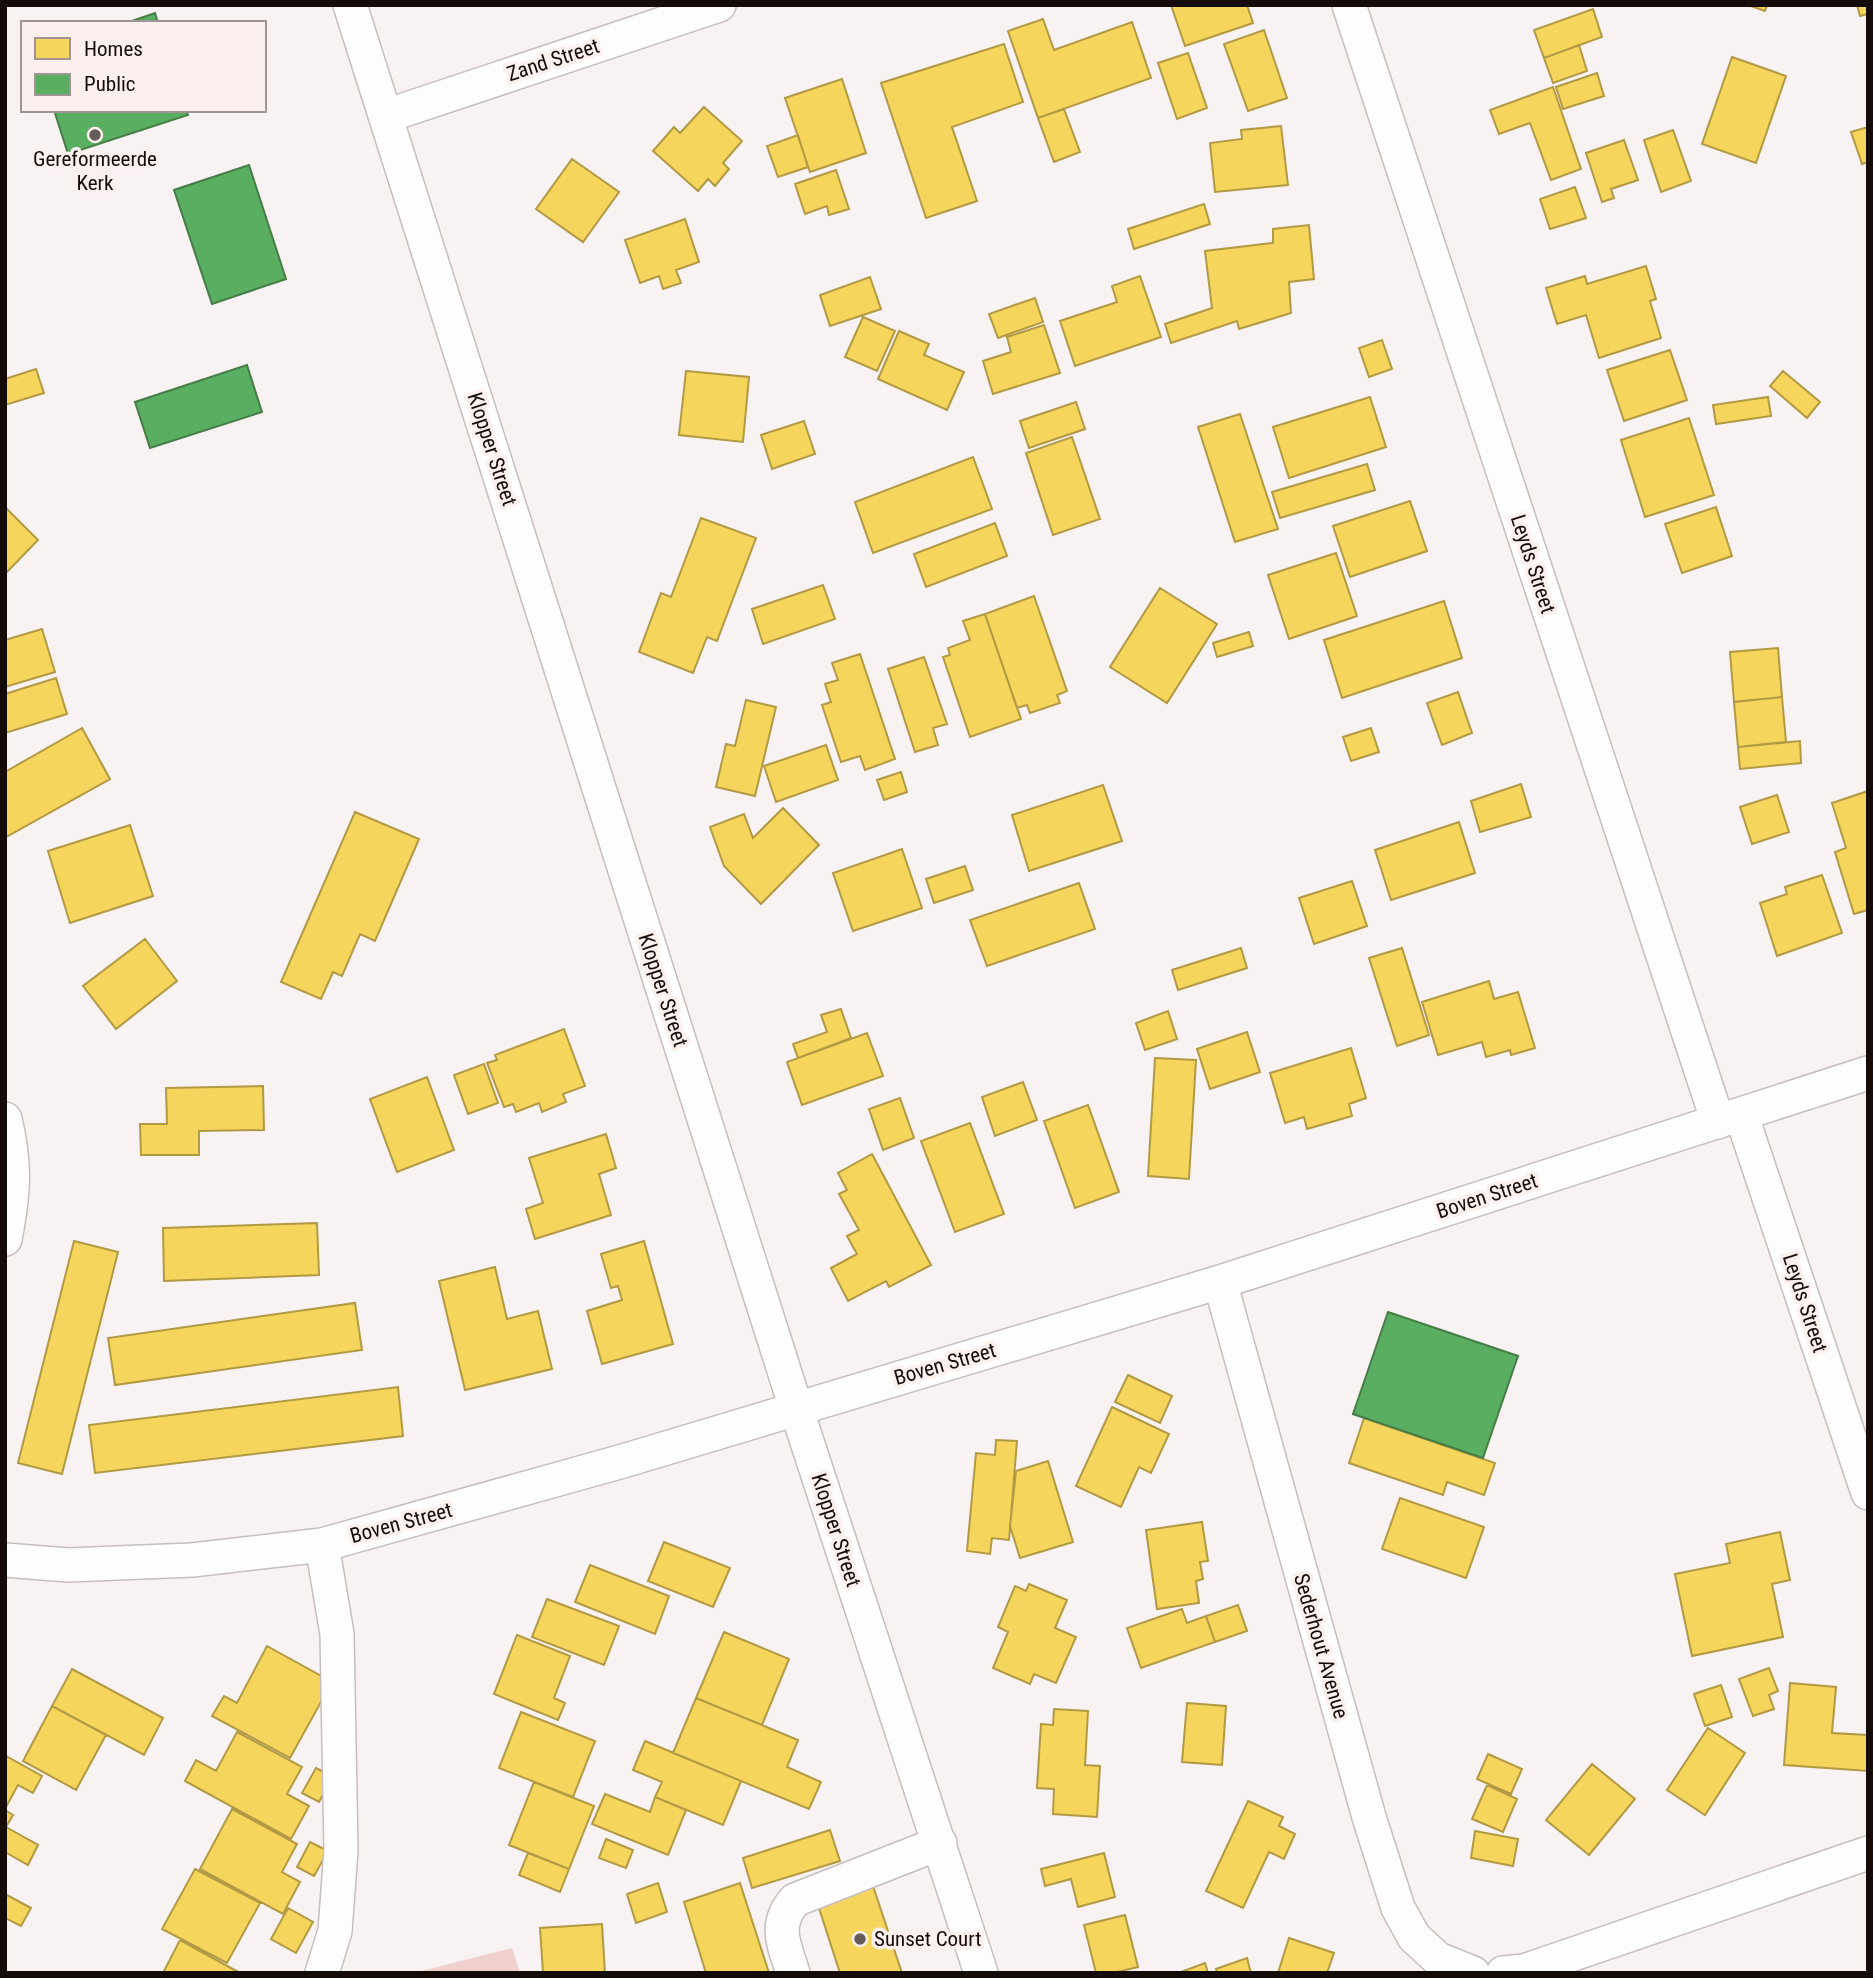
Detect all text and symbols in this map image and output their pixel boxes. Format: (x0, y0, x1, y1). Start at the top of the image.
legend (21, 21, 266, 112)
street label: Zand Street (504, 34, 602, 86)
text: Homes (84, 37, 143, 61)
text: Public (84, 72, 136, 96)
marker: Gereformeerde Kerk (87, 127, 103, 143)
place label: Gereformeerde Kerk (33, 147, 157, 195)
street label: Klopper Street (462, 389, 522, 509)
street label: Leyds Street (1506, 512, 1560, 616)
street label: Klopper Street (633, 930, 693, 1050)
street label: Boven Street (1433, 1168, 1541, 1224)
street label: Leyds Street (1778, 1251, 1832, 1355)
street label: Boven Street (891, 1338, 999, 1390)
street label: Klopper Street (806, 1470, 866, 1590)
street label: Boven Street (347, 1498, 455, 1548)
street label: Sederhout Avenue (1289, 1571, 1353, 1721)
place label: Sunset Court (874, 1927, 981, 1951)
marker: Sunset Court (852, 1931, 868, 1947)

